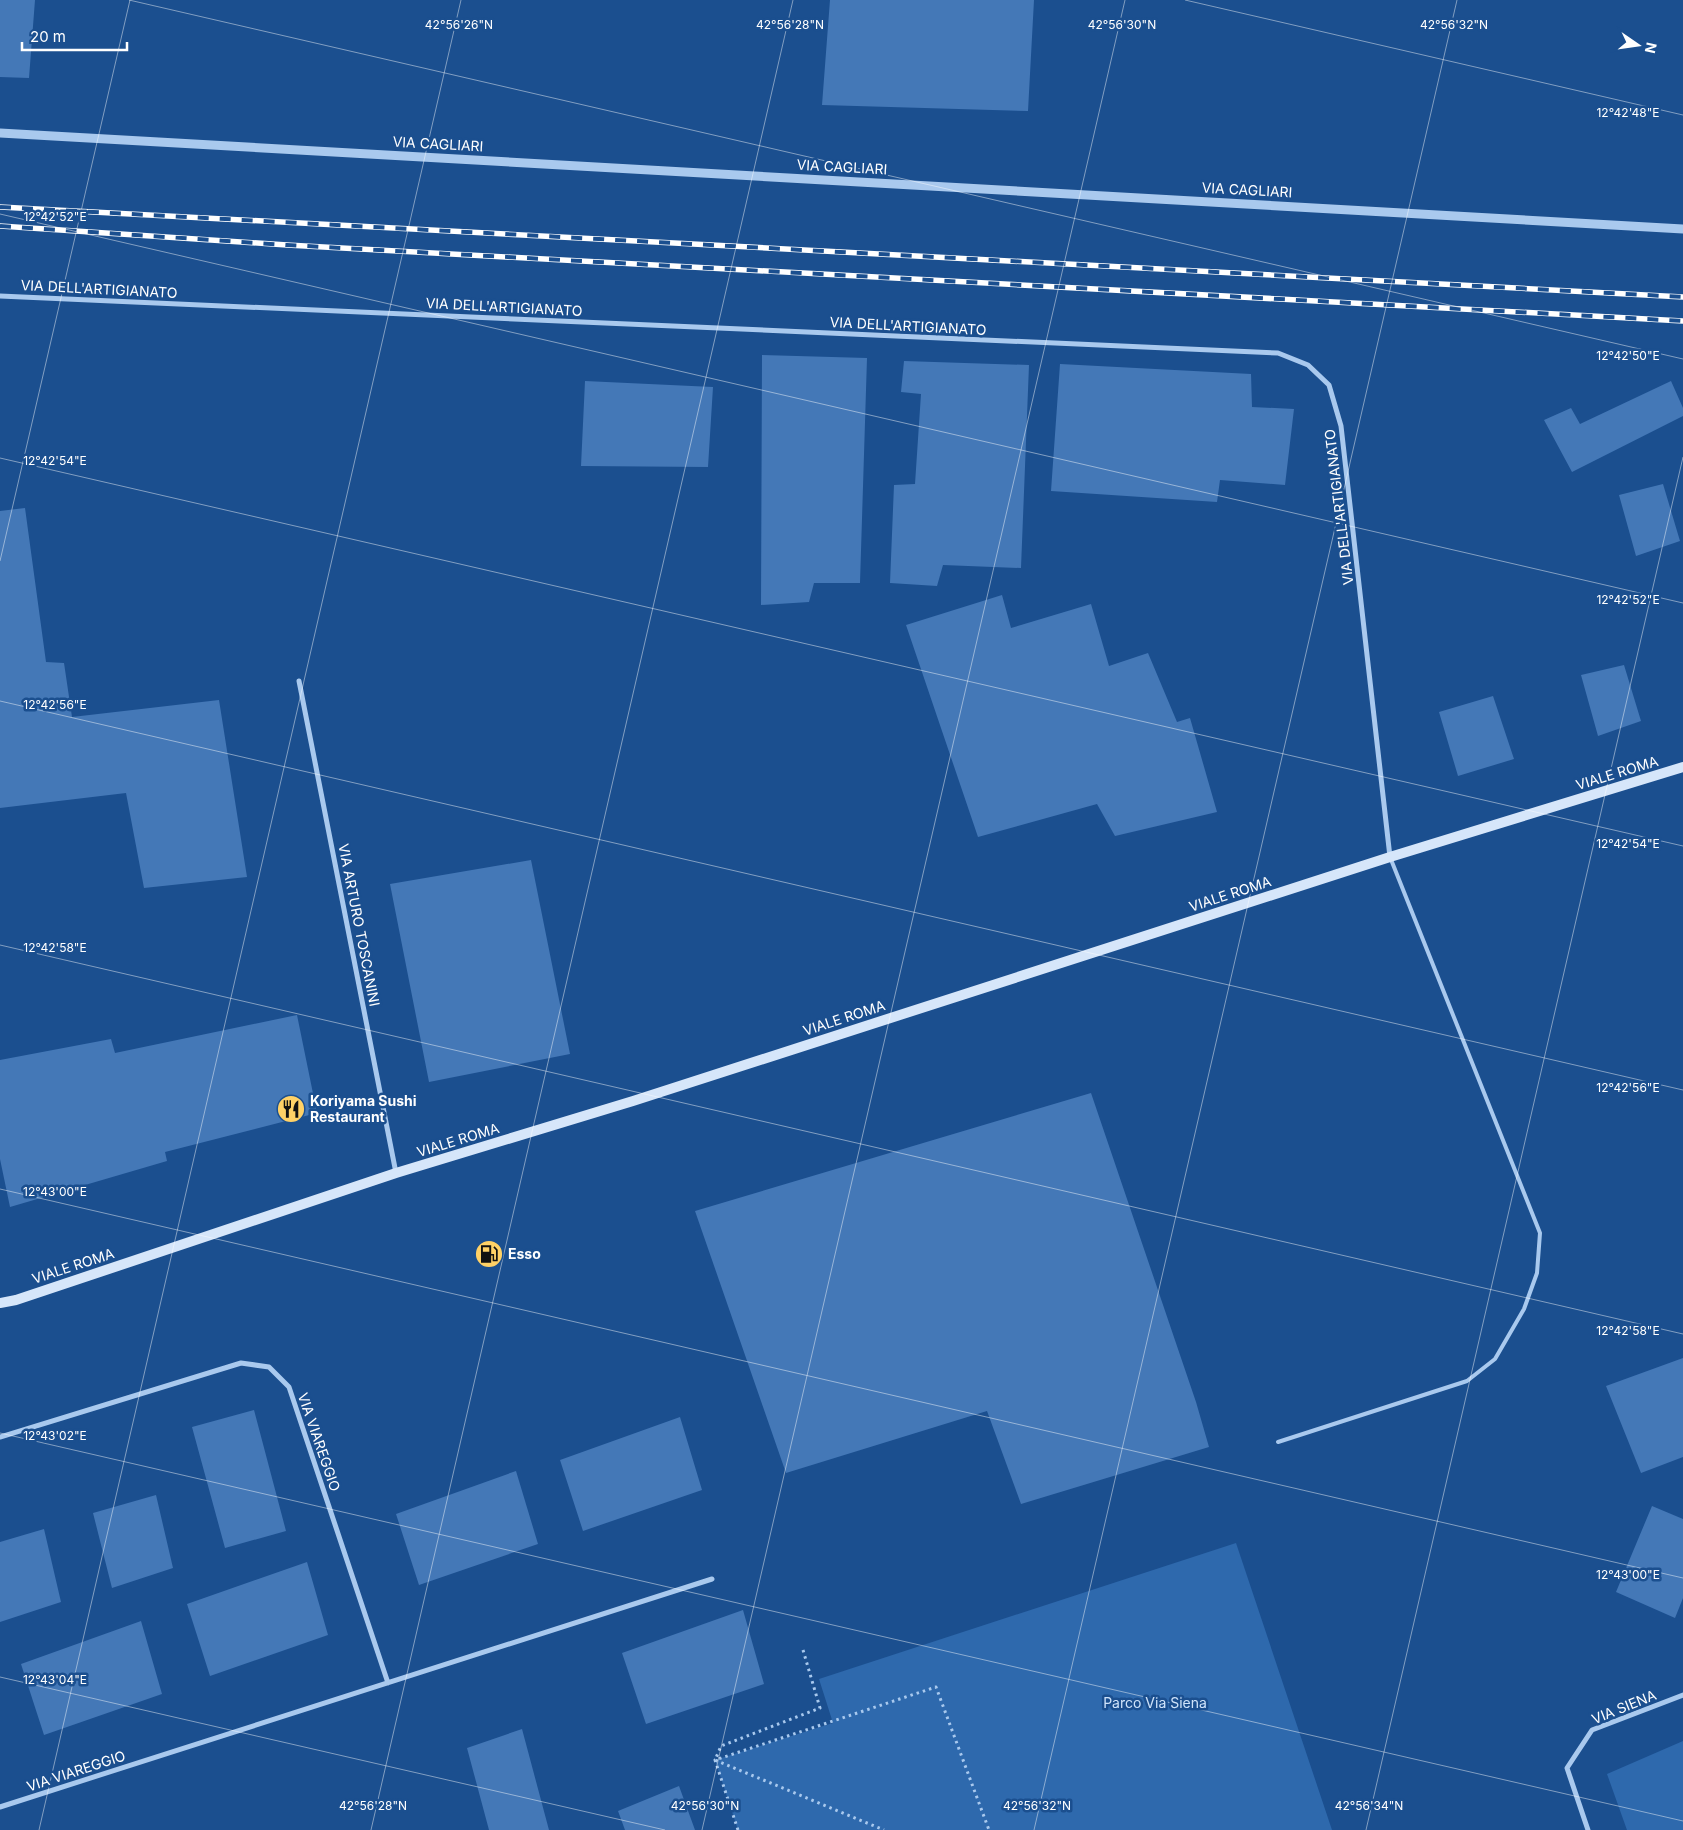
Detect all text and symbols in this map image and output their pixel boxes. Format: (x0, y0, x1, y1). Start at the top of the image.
text: 42°56'26"N (425, 17, 493, 32)
text: 42°56'28"N (756, 17, 824, 32)
text: 42°56'30"N (1088, 17, 1156, 32)
text: 42°56'32"N (1420, 17, 1488, 32)
scale bar (22, 20, 128, 52)
north arrow (1613, 20, 1663, 70)
text: 20 m (30, 27, 66, 46)
text: N (1642, 41, 1661, 55)
text: 12°42'48"E (1596, 105, 1660, 120)
street label: VIA CAGLIARI (392, 133, 484, 154)
street label: VIA CAGLIARI (796, 156, 888, 177)
street label: VIA CAGLIARI (1201, 179, 1293, 200)
text: 12°42'52"E (23, 209, 87, 224)
street label: VIA DELL'ARTIGIANATO (20, 276, 178, 301)
street label: VIA DELL'ARTIGIANATO (425, 294, 583, 319)
street label: VIA DELL'ARTIGIANATO (829, 313, 987, 338)
text: 12°42'50"E (1596, 348, 1660, 363)
street label: VIA DELL'ARTIGIANATO (1321, 428, 1356, 586)
text: 12°42'54"E (23, 453, 87, 468)
text: 12°42'52"E (1596, 592, 1660, 607)
text: 12°42'56"E (23, 697, 87, 712)
street label: VIALE ROMA (1574, 752, 1660, 793)
text: 12°42'54"E (1596, 836, 1660, 851)
street label: VIA ARTURO TOSCANINI (335, 842, 384, 1008)
street label: VIALE ROMA (1187, 872, 1273, 915)
text: 12°42'58"E (23, 940, 87, 955)
street label: VIALE ROMA (801, 996, 887, 1039)
text: 12°42'56"E (1596, 1080, 1660, 1095)
place label: Koriyama Sushi Restaurant (310, 1092, 417, 1125)
restaurant icon: Koriyama Sushi Restaurant (276, 1094, 306, 1124)
street label: VIALE ROMA (415, 1119, 501, 1160)
text: 12°43'00"E (23, 1184, 87, 1199)
fuel station icon: Esso (474, 1239, 504, 1269)
street label: VIALE ROMA (30, 1244, 116, 1287)
place label: Esso (508, 1245, 541, 1262)
text: 12°42'58"E (1596, 1323, 1660, 1338)
street label: VIA VIAREGGIO (295, 1390, 344, 1493)
text: 12°43'02"E (23, 1428, 87, 1443)
text: 12°43'00"E (1596, 1567, 1660, 1582)
text: 12°43'04"E (23, 1672, 87, 1687)
street label: VIA SIENA (1589, 1686, 1659, 1727)
park label: Parco Via Siena (1103, 1694, 1207, 1711)
street label: VIA VIAREGGIO (24, 1747, 127, 1795)
text: 42°56'28"N (339, 1798, 407, 1813)
text: 42°56'30"N (671, 1798, 739, 1813)
text: 42°56'32"N (1003, 1798, 1071, 1813)
text: 42°56'34"N (1335, 1798, 1403, 1813)

